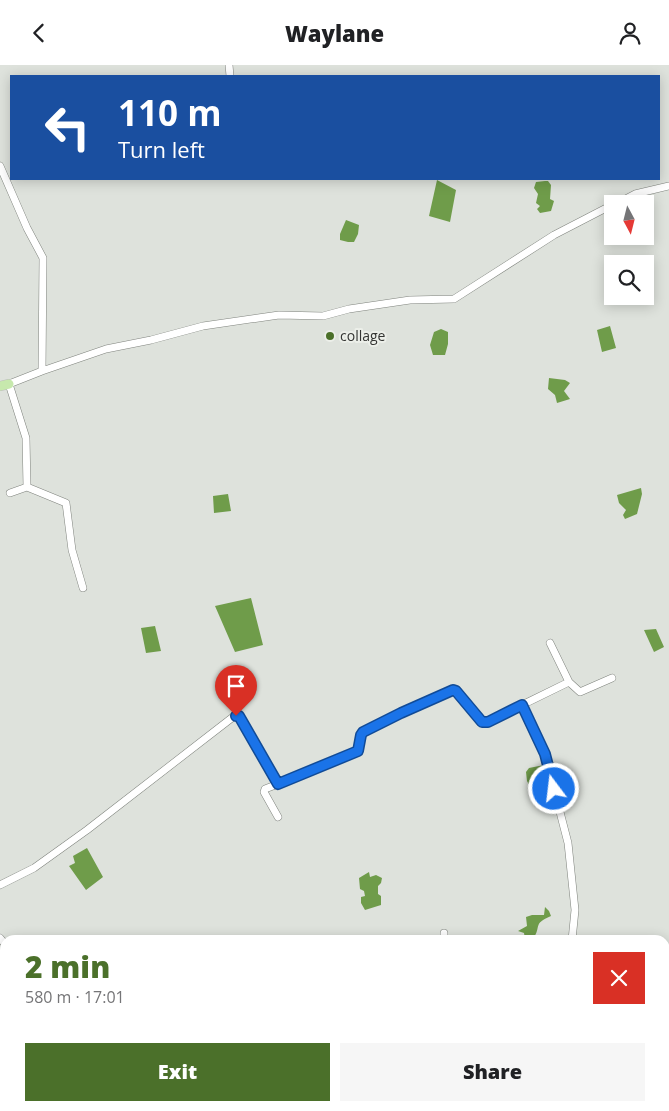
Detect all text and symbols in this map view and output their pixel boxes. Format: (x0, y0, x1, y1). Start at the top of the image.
text: Waylane (285, 18, 384, 48)
icon: back (25, 19, 53, 47)
icon: person (616, 19, 644, 47)
text: 110 m (118, 89, 222, 136)
icon: left (35, 95, 100, 160)
text: Turn left (118, 134, 205, 164)
north arrow (604, 195, 654, 245)
map controls (604, 195, 654, 305)
button: search (604, 255, 654, 305)
place label: collage (340, 326, 386, 345)
marker: collage (324, 330, 336, 342)
pin (215, 665, 257, 716)
icon: arrive (222, 672, 250, 700)
position arrow (527, 762, 579, 814)
text: 2 min (25, 946, 110, 987)
button: close (593, 952, 645, 1004)
text: 580 m · 17:01 (25, 986, 125, 1008)
button: Exit (25, 1043, 330, 1101)
button: Share (340, 1043, 645, 1101)

